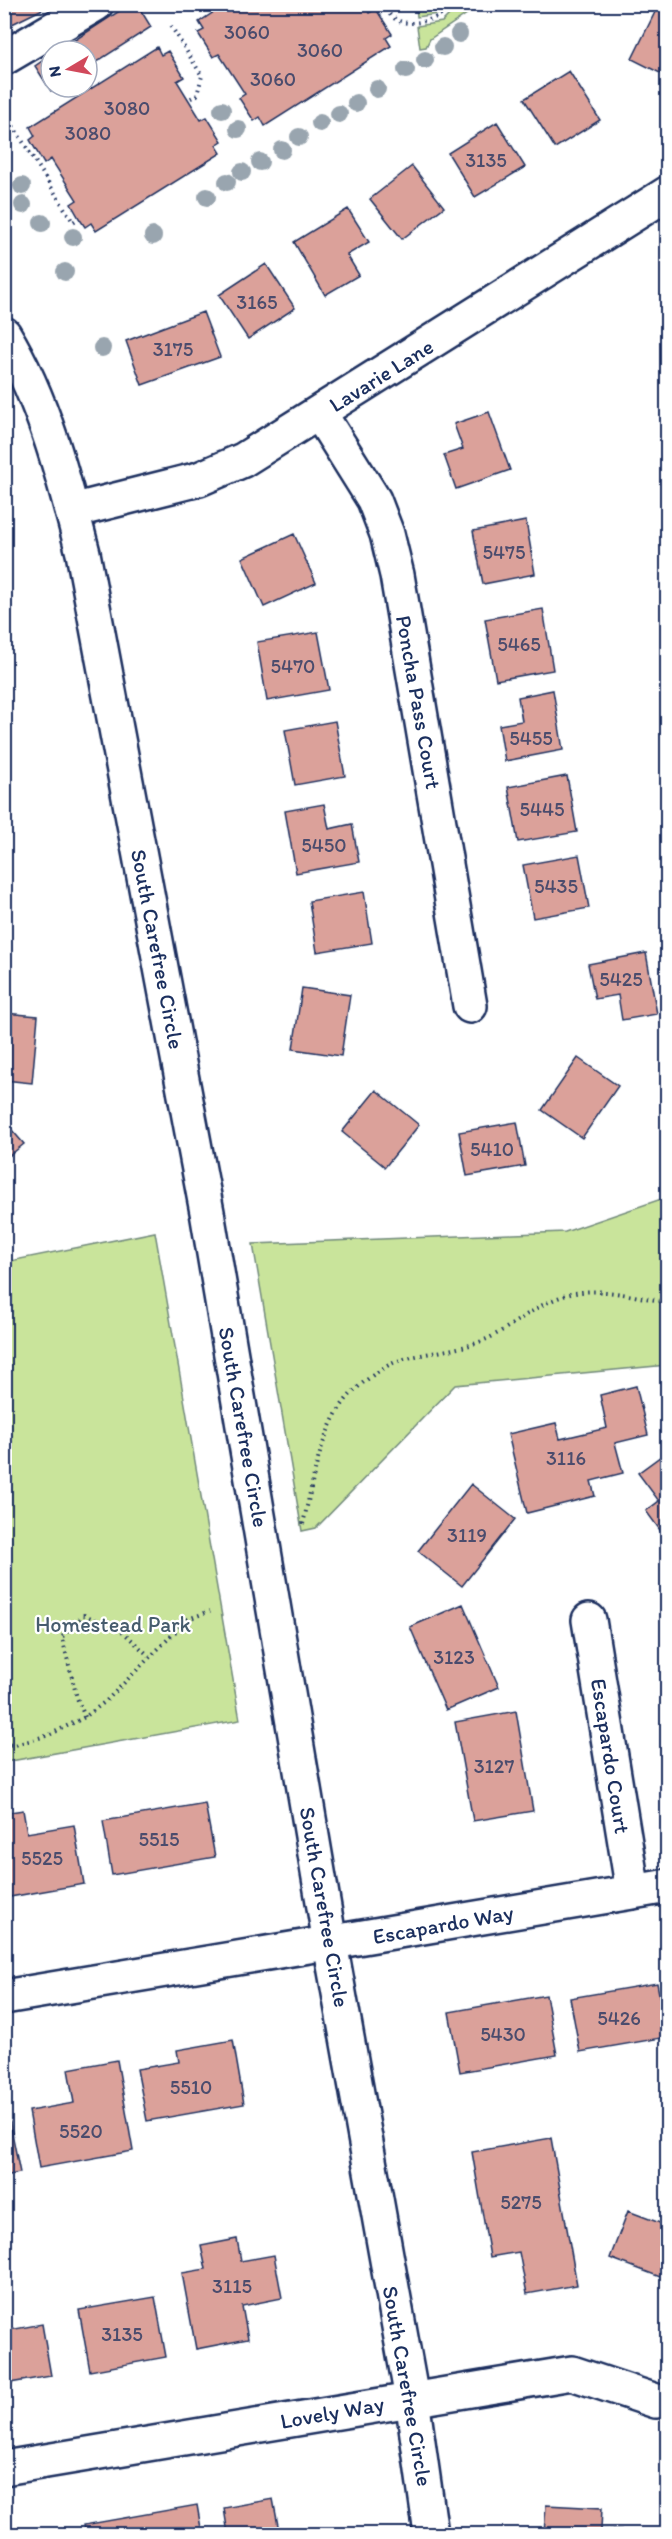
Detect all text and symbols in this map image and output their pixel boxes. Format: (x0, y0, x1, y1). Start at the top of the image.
house number: 3060 (224, 20, 270, 44)
house number: 3060 (297, 38, 343, 62)
north arrow (39, 39, 99, 99)
text: N (44, 65, 65, 78)
house number: 3060 (250, 67, 296, 91)
house number: 3080 (104, 96, 150, 120)
house number: 3080 (65, 121, 111, 145)
house number: 3135 (465, 148, 507, 172)
house number: 3165 (236, 290, 278, 314)
street label: Lavarie Lane (324, 333, 438, 418)
house number: 3175 (153, 337, 193, 361)
house number: 5475 (483, 540, 525, 564)
street label: Poncha Pass Court (390, 613, 447, 791)
house number: 5465 (497, 632, 541, 656)
house number: 5470 (271, 654, 315, 678)
house number: 5455 (509, 726, 553, 750)
house number: 5445 (519, 797, 565, 821)
house number: 5450 (301, 833, 347, 857)
street label: South Carefree Circle (125, 847, 190, 1051)
house number: 5435 (534, 874, 578, 898)
house number: 5425 (599, 967, 643, 991)
house number: 5410 (470, 1137, 514, 1161)
street label: South Carefree Circle (213, 1325, 274, 1529)
house number: 3116 (546, 1446, 586, 1470)
house number: 3119 (447, 1523, 487, 1547)
park label: Homestead Park (35, 1611, 191, 1638)
house number: 3123 (433, 1645, 475, 1669)
street label: Escapardo Court (585, 1676, 636, 1836)
house number: 3127 (474, 1754, 514, 1778)
street label: South Carefree Circle (294, 1805, 355, 2009)
house number: 5515 (139, 1827, 179, 1851)
house number: 5525 (21, 1846, 63, 1870)
street label: Escapardo Way (371, 1899, 516, 1950)
house number: 5426 (597, 2006, 641, 2030)
house number: 5430 (480, 2022, 526, 2046)
house number: 5510 (170, 2075, 212, 2099)
house number: 5520 (59, 2119, 103, 2143)
house number: 5275 (500, 2190, 542, 2214)
house number: 3115 (212, 2274, 252, 2298)
street label: South Carefree Circle (377, 2284, 438, 2488)
house number: 3135 (101, 2322, 143, 2346)
street label: Lovely Way (278, 2390, 387, 2435)

